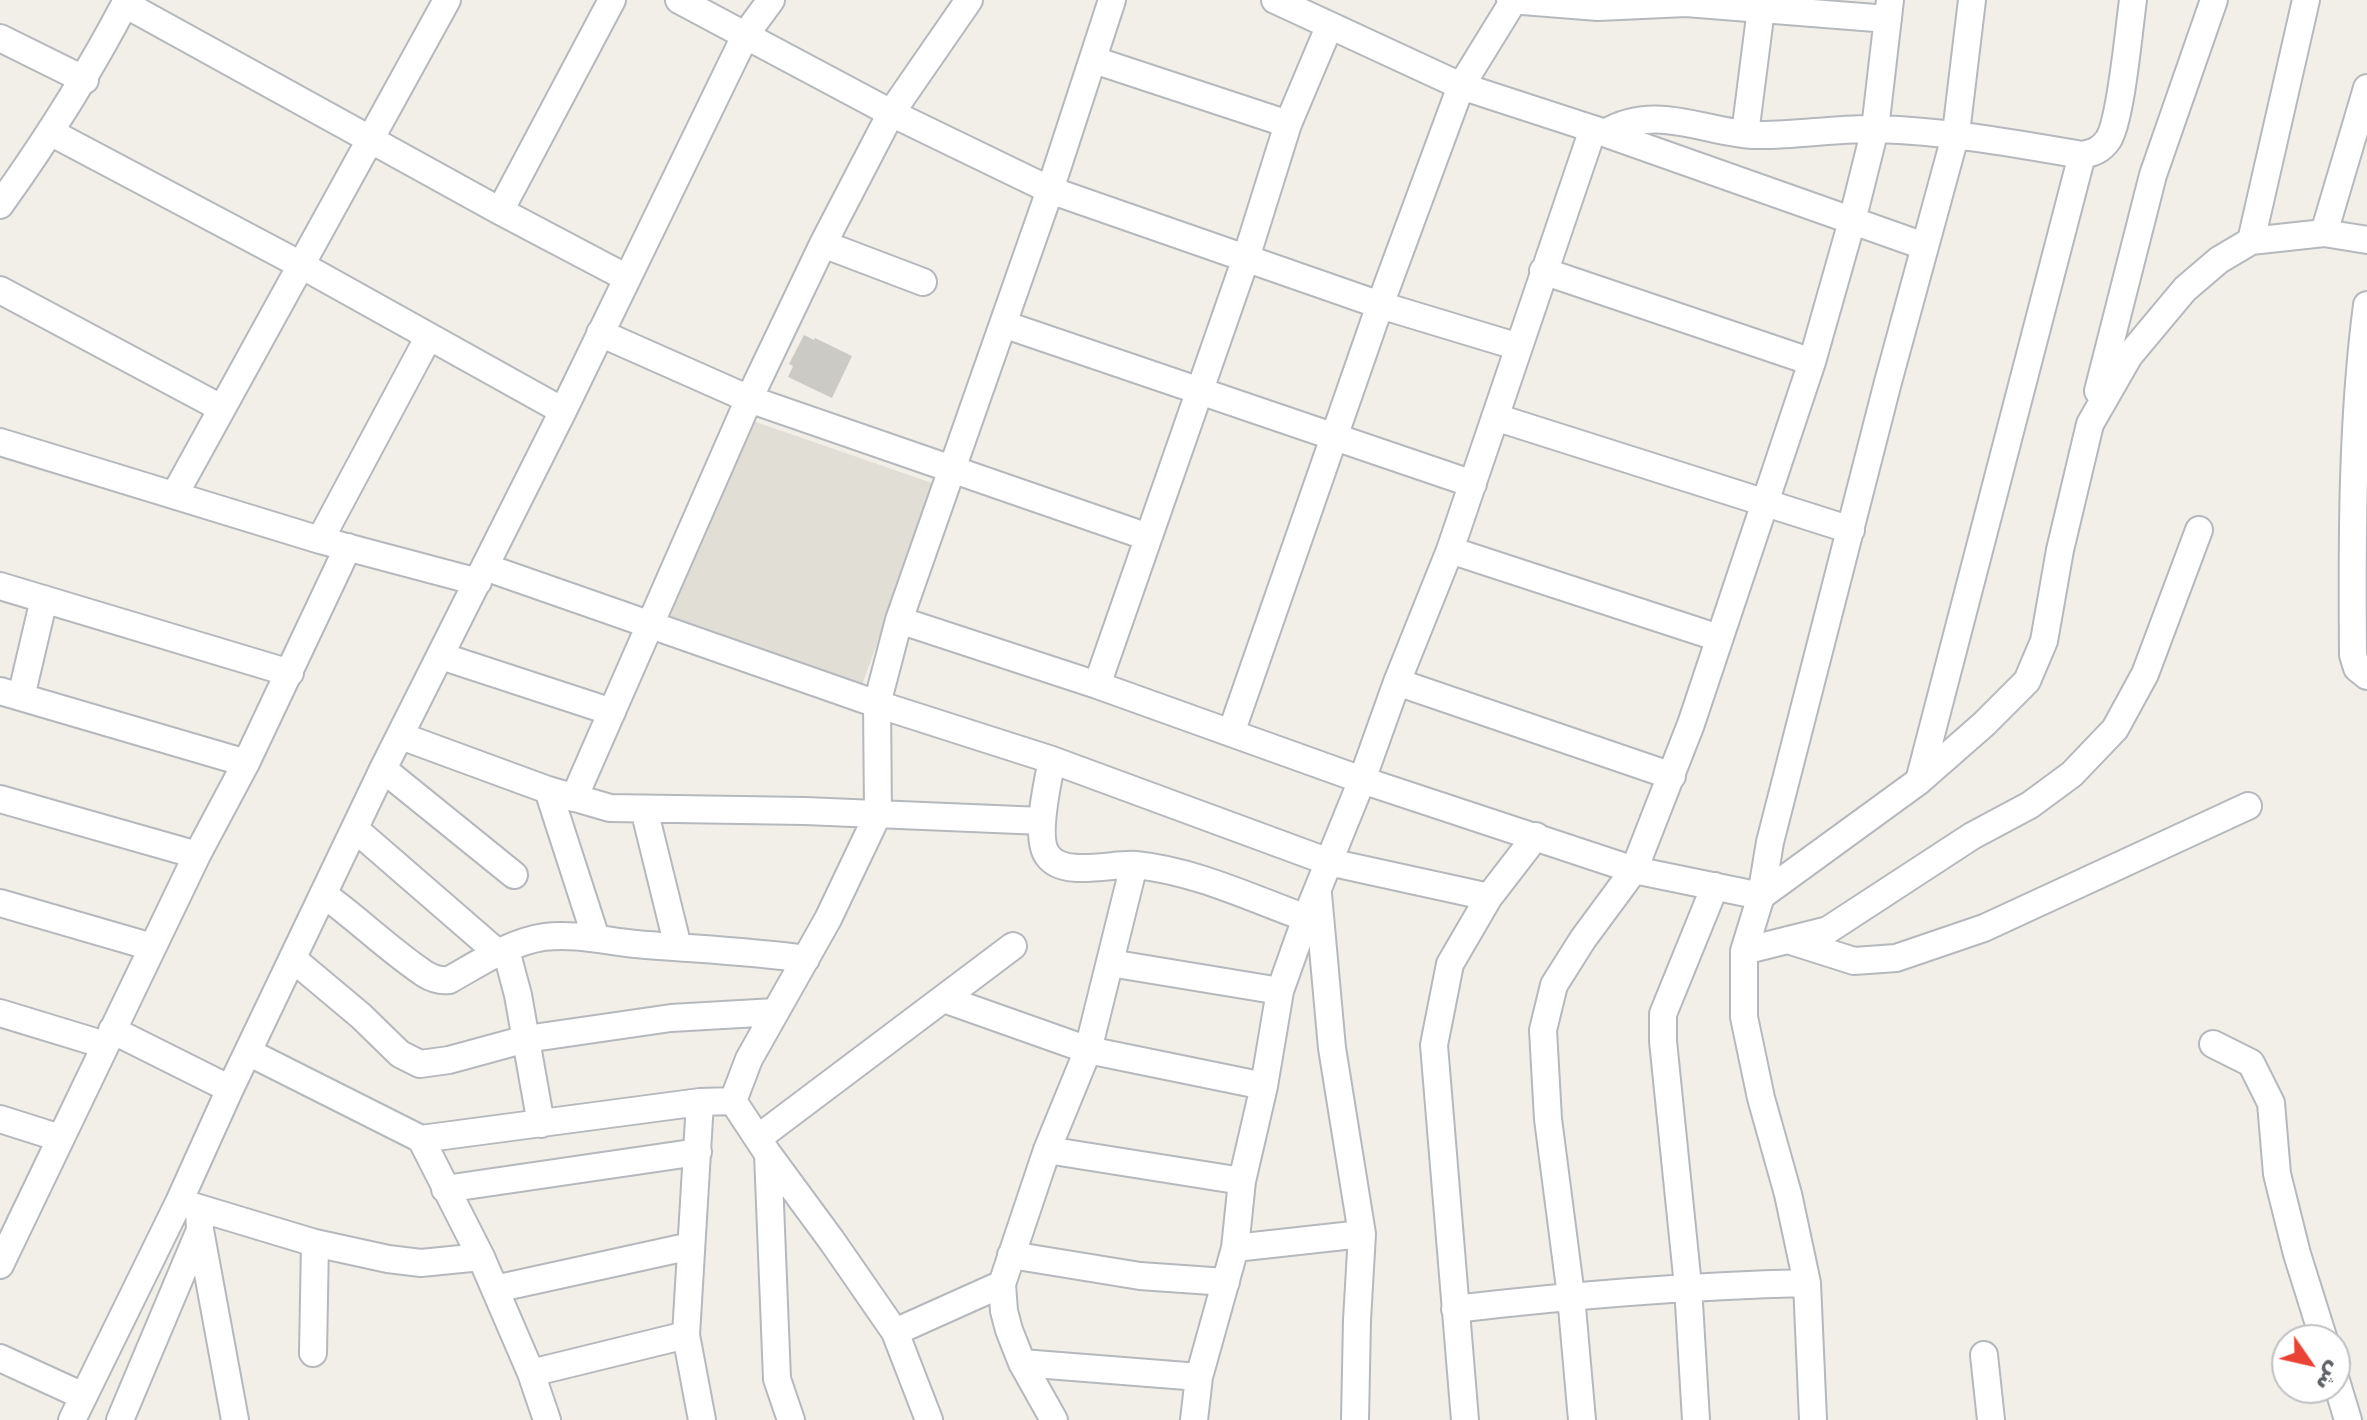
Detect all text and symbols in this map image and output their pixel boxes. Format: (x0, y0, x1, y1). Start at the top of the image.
north arrow (2271, 1324, 2351, 1404)
text: ش (2311, 1357, 2349, 1396)

